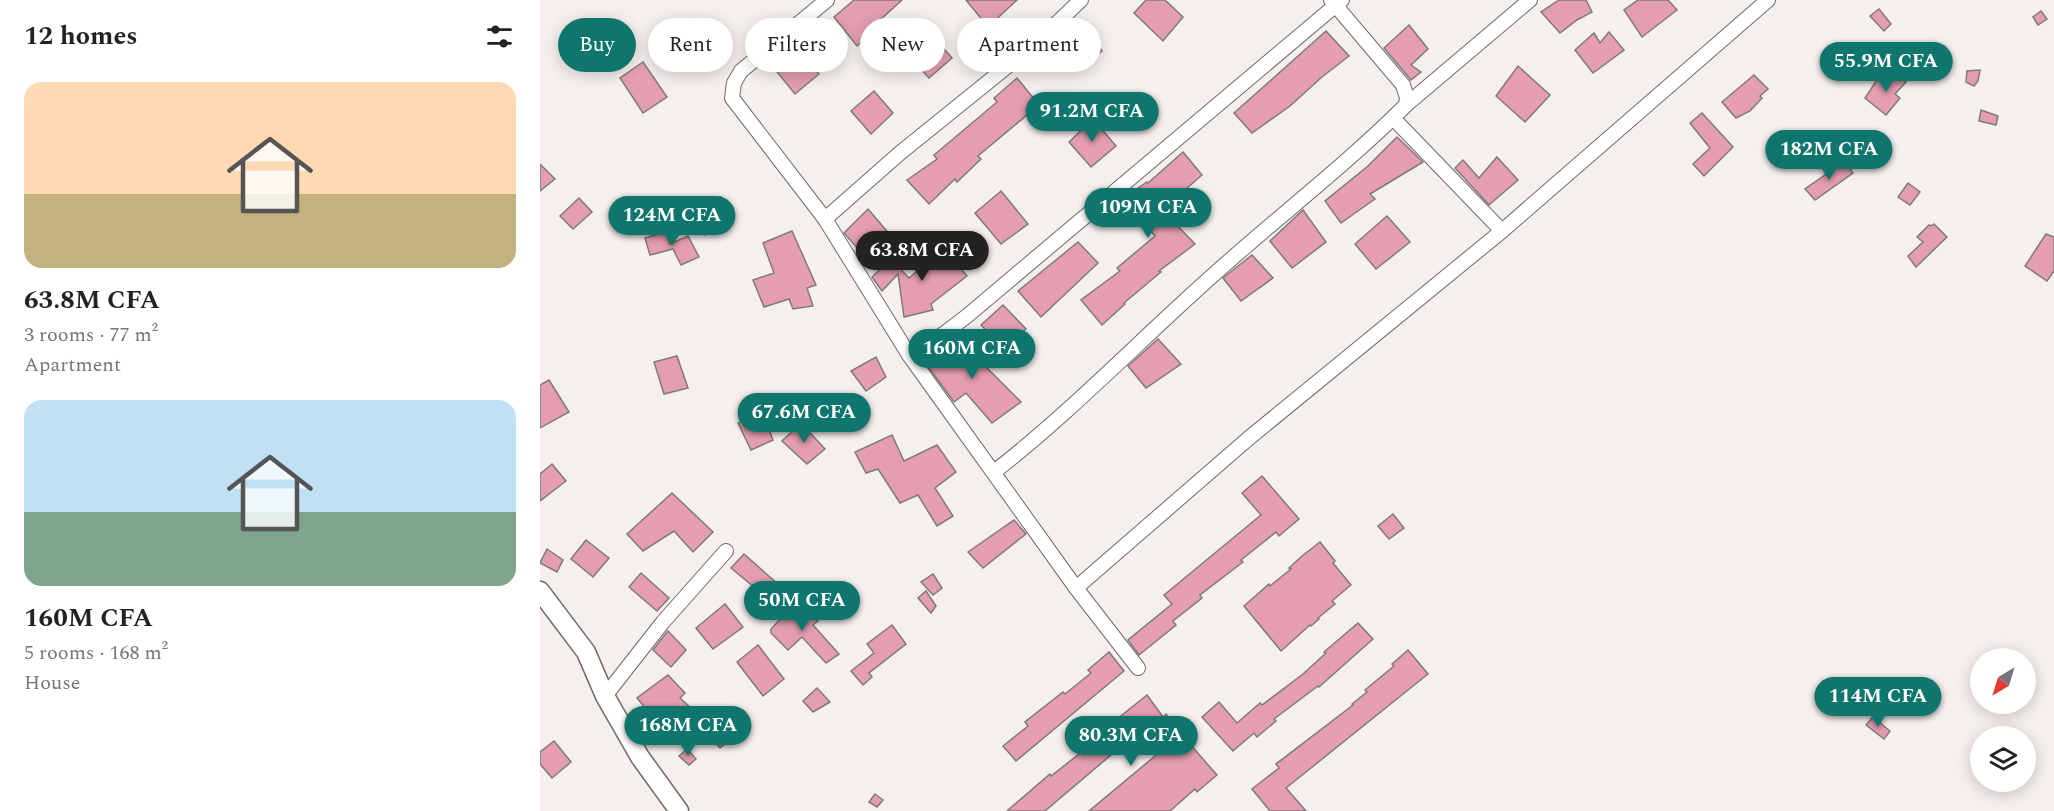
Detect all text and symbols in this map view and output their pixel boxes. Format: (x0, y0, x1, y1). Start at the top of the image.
text: 12 homes (24, 16, 138, 56)
chip: Buy (558, 18, 636, 72)
chip: Rent (648, 18, 733, 72)
chip: Filters (745, 18, 848, 72)
chip: New (860, 18, 945, 72)
chip: Apartment (957, 18, 1101, 72)
icon: filters (483, 20, 516, 53)
pin: 55.9M CFA (1817, 42, 1955, 93)
text: 55.9M CFA (1834, 46, 1938, 76)
pin: 91.2M CFA (1023, 92, 1161, 143)
text: 91.2M CFA (1040, 96, 1144, 126)
icon: home (216, 121, 324, 229)
pin: 182M CFA (1767, 130, 1891, 181)
text: 182M CFA (1779, 134, 1879, 164)
pin: 109M CFA (1086, 188, 1210, 239)
text: 109M CFA (1098, 192, 1198, 222)
pin: 124M CFA (610, 196, 734, 247)
text: 124M CFA (622, 200, 722, 230)
pin: 63.8M CFA (853, 231, 991, 282)
text: 63.8M CFA (870, 235, 974, 265)
text: 63.8M CFA (24, 280, 160, 320)
text: 3 rooms · 77 m² (24, 320, 158, 350)
pin: 160M CFA (910, 329, 1034, 380)
text: 160M CFA (922, 333, 1022, 363)
text: Apartment (24, 350, 121, 380)
pin: 67.6M CFA (735, 393, 873, 444)
text: 67.6M CFA (752, 397, 856, 427)
icon: home (216, 439, 324, 547)
pin: 50M CFA (747, 581, 857, 632)
text: 50M CFA (758, 585, 846, 615)
text: 160M CFA (24, 598, 153, 638)
text: 5 rooms · 168 m² (24, 638, 168, 668)
north arrow (1970, 648, 2036, 714)
map controls (1970, 648, 2036, 792)
text: House (24, 668, 81, 698)
pin: 114M CFA (1816, 677, 1940, 728)
text: 114M CFA (1828, 681, 1928, 711)
pin: 168M CFA (626, 706, 750, 757)
text: 168M CFA (638, 710, 738, 740)
pin: 80.3M CFA (1062, 716, 1200, 767)
text: 80.3M CFA (1079, 720, 1183, 750)
button: layers (1970, 726, 2036, 792)

